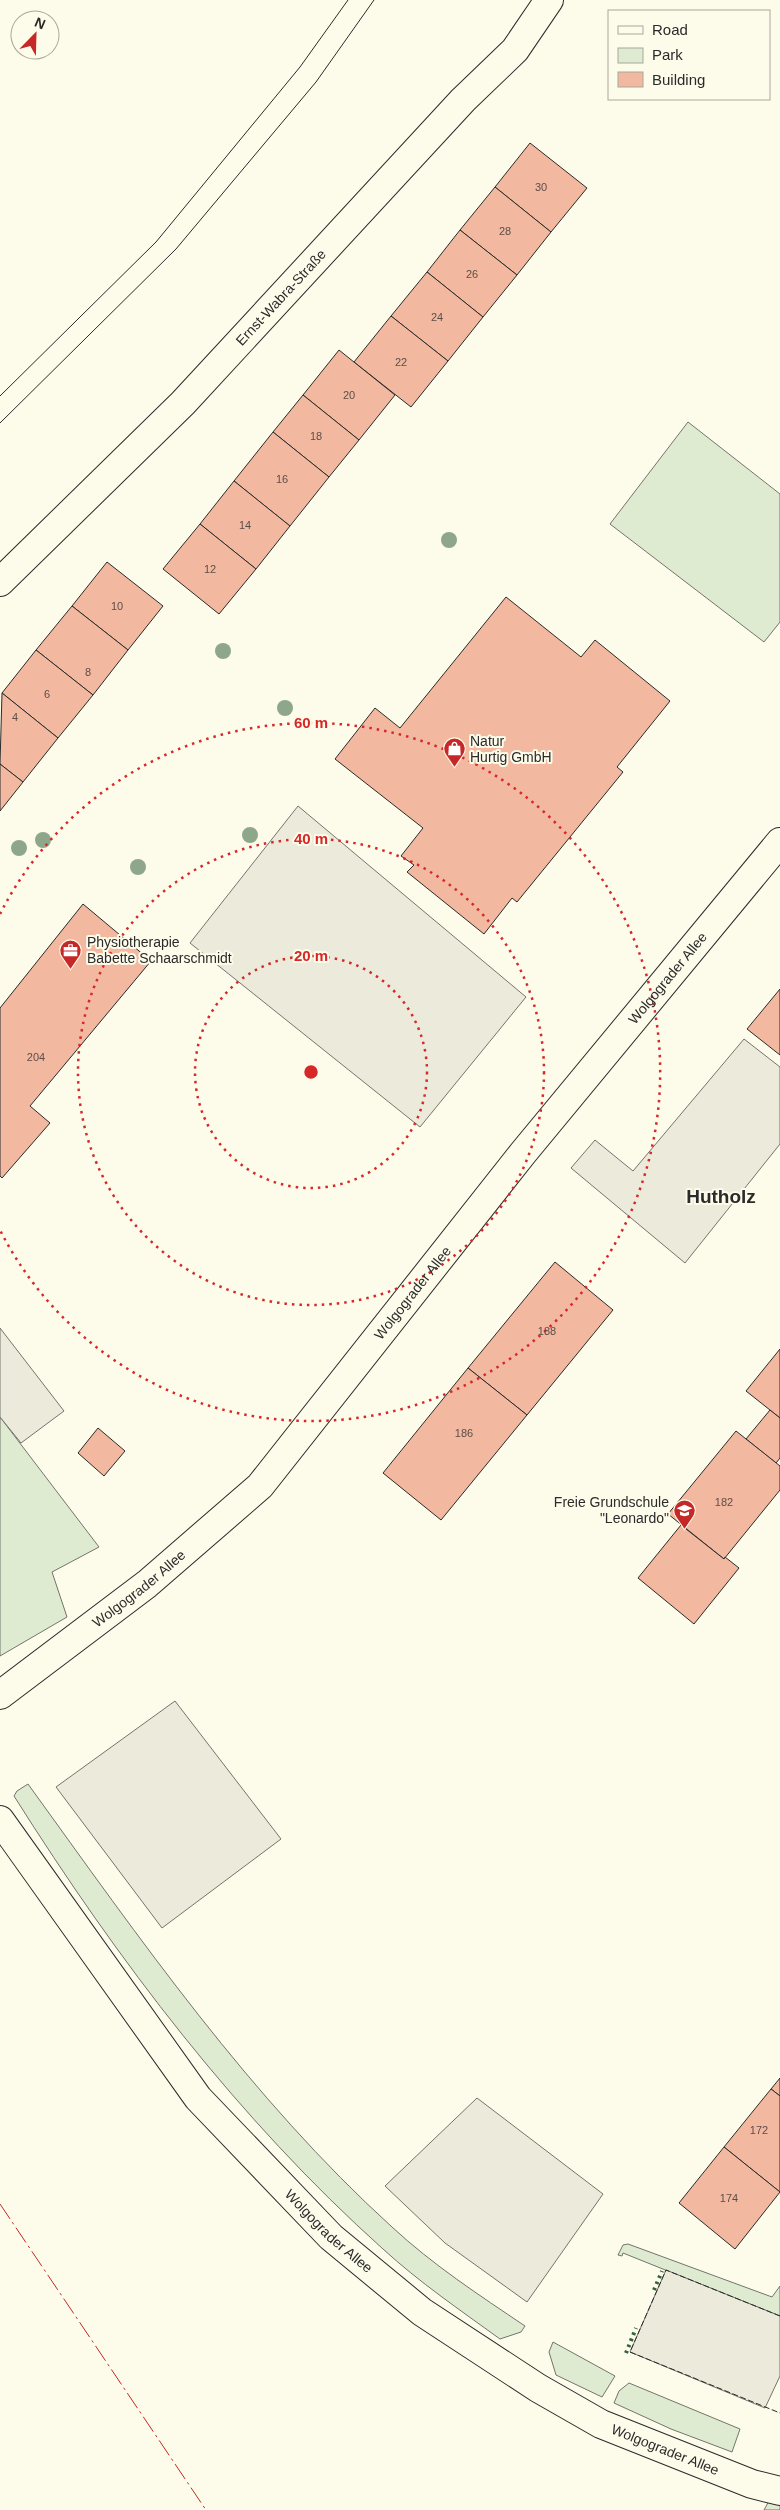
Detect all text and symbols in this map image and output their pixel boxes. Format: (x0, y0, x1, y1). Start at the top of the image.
north arrow (10, 10, 60, 60)
legend (608, 10, 770, 100)
text: N (32, 14, 48, 32)
text: Road (652, 21, 688, 38)
text: Park (652, 46, 683, 63)
text: Building (652, 71, 705, 88)
house number: 30 (535, 181, 547, 193)
house number: 28 (499, 225, 511, 237)
street label: Ernst-Wabra-Straße (232, 246, 329, 349)
house number: 26 (466, 268, 478, 280)
house number: 24 (431, 311, 443, 323)
house number: 22 (395, 356, 407, 368)
house number: 20 (343, 389, 355, 401)
house number: 18 (310, 430, 322, 442)
house number: 16 (276, 473, 288, 485)
house number: 14 (239, 519, 251, 531)
house number: 12 (204, 563, 216, 575)
house number: 10 (111, 600, 123, 612)
house number: 8 (85, 666, 91, 678)
house number: 6 (44, 688, 50, 700)
house number: 4 (12, 711, 18, 723)
text: 60 m (294, 714, 328, 731)
place label: Natur Hurtig GmbH (470, 733, 552, 765)
shop icon: Natur Hurtig GmbH (442, 737, 466, 768)
text: 40 m (294, 830, 328, 847)
street label: Wolgograder Allee (625, 929, 710, 1027)
place label: Physiotherapie Babette Schaarschmidt (87, 934, 232, 966)
office icon: Physiotherapie Babette Schaarschmidt (59, 938, 83, 969)
text: 20 m (294, 947, 328, 964)
house number: 204 (27, 1051, 45, 1063)
centre of rings (302, 1063, 320, 1081)
district label: Hutholz (686, 1186, 756, 1207)
street label: Wolgograder Allee (371, 1243, 454, 1343)
house number: 188 (538, 1325, 556, 1337)
house number: 186 (455, 1427, 473, 1439)
place label: Freie Grundschule "Leonardo" (554, 1494, 669, 1526)
house number: 182 (715, 1496, 733, 1508)
school or university icon: Freie Grundschule "Leonardo" (673, 1498, 697, 1529)
street label: Wolgograder Allee (89, 1546, 189, 1630)
house number: 172 (750, 2124, 768, 2136)
street label: Wolgograder Allee (282, 2186, 376, 2276)
house number: 174 (720, 2192, 738, 2204)
street label: Wolgograder Allee (609, 2421, 722, 2478)

